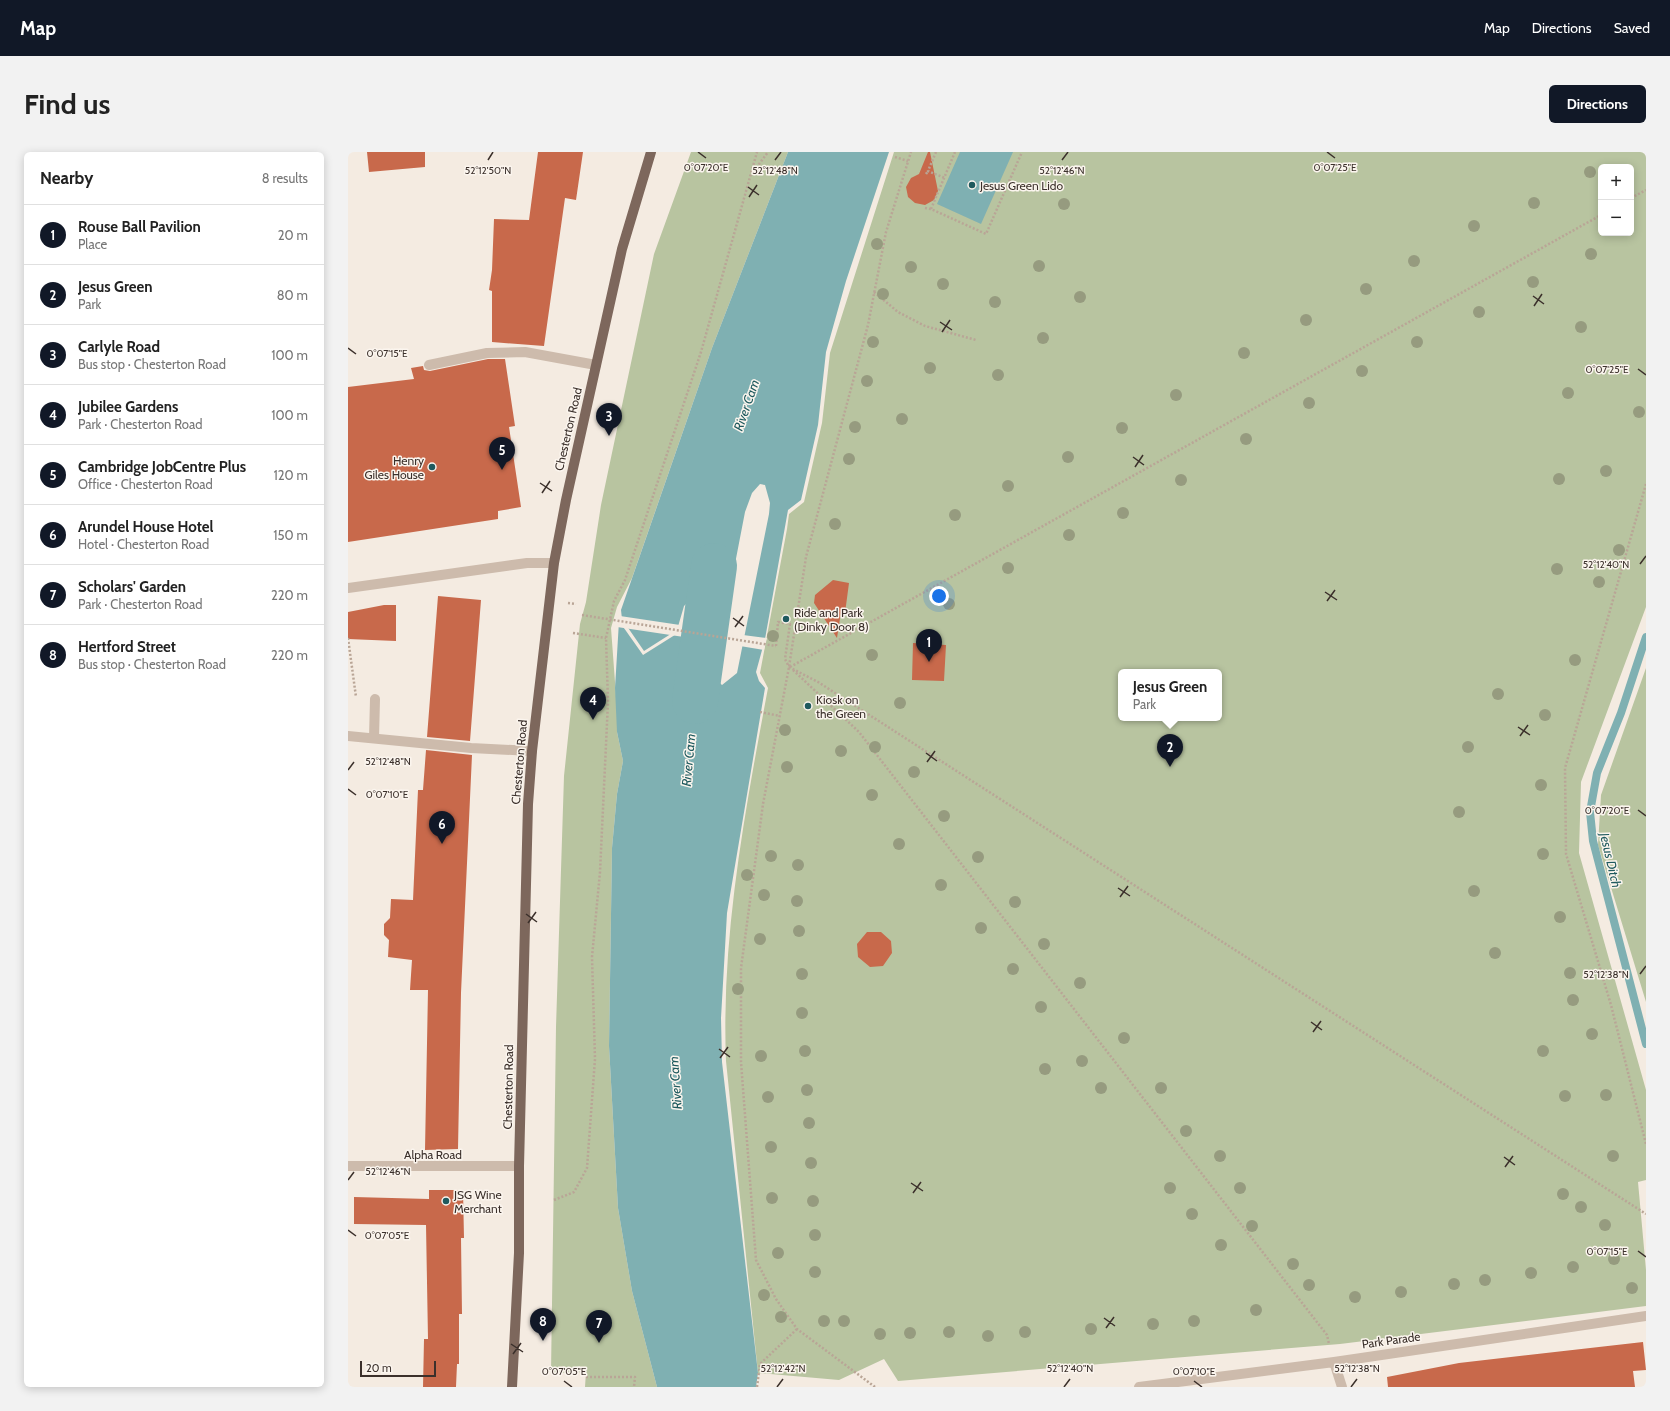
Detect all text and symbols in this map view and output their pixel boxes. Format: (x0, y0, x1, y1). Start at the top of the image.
text: Map (20, 17, 56, 40)
text: Map (1484, 19, 1510, 37)
text: Directions (1532, 19, 1592, 37)
text: Saved (1614, 19, 1650, 37)
button: Directions (1549, 85, 1646, 123)
text: Find us (24, 87, 110, 121)
text: 0°07'20"E (684, 161, 729, 174)
text: 0°07'25"E (1314, 161, 1357, 174)
text: 52°12'50"N (465, 164, 511, 177)
text: 52°12'48"N (752, 164, 798, 177)
text: 52°12'46"N (1039, 164, 1085, 177)
map controls (1598, 164, 1634, 236)
button: + (1598, 164, 1634, 200)
text: Nearby (40, 168, 93, 188)
text: 8 results (262, 170, 308, 186)
place label: Jesus Green Lido (979, 178, 1064, 193)
marker: Jesus Green Lido (967, 180, 977, 190)
button: − (1598, 200, 1634, 236)
text: Rouse Ball Pavilion (78, 218, 201, 236)
text: 1 (51, 227, 55, 243)
text: 20 m (278, 227, 308, 243)
text: Place (78, 236, 107, 252)
text: Jesus Green (78, 278, 153, 296)
text: 2 (50, 287, 56, 303)
text: 80 m (277, 287, 308, 303)
text: Park (78, 296, 101, 312)
text: Carlyle Road (78, 338, 160, 356)
text: 3 (49, 347, 57, 363)
text: 100 m (271, 347, 308, 363)
text: 0°07'15"E (367, 347, 408, 360)
text: Bus stop · Chesterton Road (78, 356, 226, 372)
text: 0°07'25"E (1586, 363, 1629, 376)
water label: River Cam (730, 377, 762, 433)
street label: Chesterton Road (551, 386, 585, 472)
text: Jubilee Gardens (78, 398, 178, 416)
pin: 3 (596, 403, 622, 436)
text: 4 (49, 407, 57, 423)
text: 100 m (271, 407, 308, 423)
text: Park · Chesterton Road (78, 416, 202, 432)
pin: 5 (489, 437, 515, 470)
place label: Henry Giles House (365, 453, 424, 482)
text: Cambridge JobCentre Plus (78, 458, 246, 476)
marker: Henry Giles House (427, 462, 437, 472)
text: 5 (50, 467, 56, 483)
text: 120 m (274, 467, 308, 483)
text: Office · Chesterton Road (78, 476, 213, 492)
text: Arundel House Hotel (78, 518, 214, 536)
text: 6 (49, 527, 57, 543)
text: 150 m (273, 527, 308, 543)
text: Hotel · Chesterton Road (78, 536, 209, 552)
text: 52°12'40"N (1583, 558, 1629, 571)
text: Scholars' Garden (78, 578, 186, 596)
your location (929, 586, 949, 606)
text: 7 (50, 587, 56, 603)
text: 220 m (271, 587, 308, 603)
text: Park · Chesterton Road (78, 596, 202, 612)
place label: Ride and Park (Dinky Door 8) (794, 605, 869, 634)
marker: Ride and Park (Dinky Door 8) (781, 614, 791, 624)
pin: 1 (916, 629, 942, 662)
text: Hertford Street (78, 638, 176, 656)
text: 8 (49, 647, 57, 663)
text: 220 m (271, 647, 308, 663)
text: Bus stop · Chesterton Road (78, 656, 226, 672)
popup (1118, 669, 1222, 721)
text: Jesus Green (1133, 678, 1207, 696)
pin: 4 (580, 687, 606, 720)
place label: Kiosk on the Green (816, 692, 866, 721)
text: Park (1133, 696, 1156, 712)
marker: Kiosk on the Green (803, 701, 813, 711)
street label: Chesterton Road (508, 719, 530, 805)
water label: River Cam (678, 733, 698, 787)
pin: 2 (1157, 734, 1183, 767)
text: 52°12'48"N (365, 755, 411, 768)
text: 0°07'10"E (366, 788, 409, 801)
text: 0°07'20"E (1585, 804, 1630, 817)
pin: 6 (429, 811, 455, 844)
water label: Jesus Ditch (1597, 830, 1625, 889)
text: 52°12'38"N (1583, 968, 1629, 981)
street label: Chesterton Road (500, 1044, 516, 1130)
water label: River Cam (665, 1056, 685, 1110)
street label: Alpha Road (404, 1147, 462, 1162)
text: 52°12'46"N (365, 1165, 411, 1178)
place label: JSG Wine Merchant (453, 1187, 502, 1216)
marker: JSG Wine Merchant (441, 1196, 451, 1206)
text: 0°07'05"E (365, 1229, 410, 1242)
text: 0°07'15"E (1587, 1245, 1628, 1258)
pin: 8 (530, 1308, 556, 1341)
pin: 7 (586, 1310, 612, 1343)
street label: Park Parade (1361, 1328, 1421, 1352)
scale bar (360, 1359, 436, 1378)
text: 20 m (366, 1361, 392, 1375)
text: 52°12'42"N (761, 1362, 805, 1375)
text: 52°12'40"N (1047, 1362, 1093, 1375)
text: 52°12'38"N (1334, 1362, 1380, 1375)
text: 0°07'05"E (542, 1365, 587, 1378)
text: 0°07'10"E (1173, 1365, 1216, 1378)

